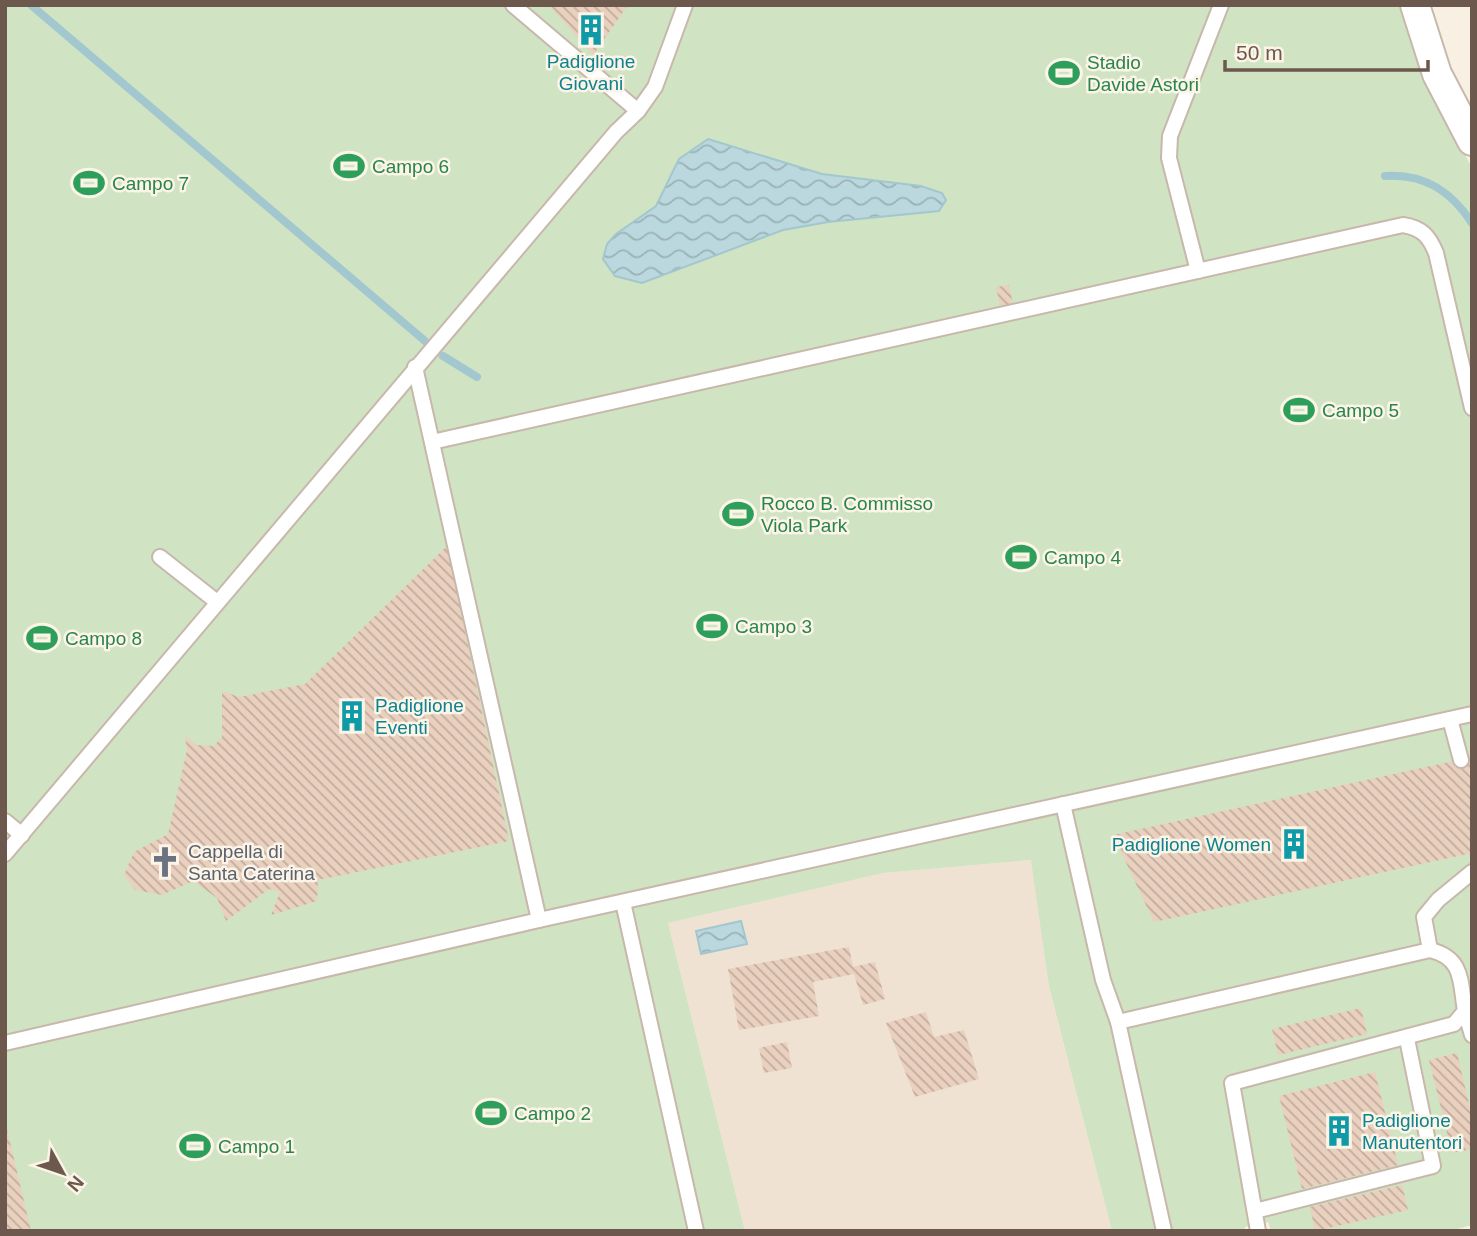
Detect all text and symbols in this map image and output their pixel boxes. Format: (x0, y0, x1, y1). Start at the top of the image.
building icon: Padiglione Giovani (574, 13, 608, 47)
scale bar (1225, 28, 1428, 72)
text: 50 m (1236, 41, 1283, 64)
place label: Padiglione Giovani (547, 51, 635, 94)
place label: Stadio Davide Astori (1087, 52, 1199, 95)
sports icon: Stadio Davide Astori (1047, 56, 1081, 90)
sports icon: Campo 6 (332, 149, 366, 183)
place label: Campo 6 (372, 156, 449, 177)
sports icon: Campo 7 (72, 166, 106, 200)
place label: Campo 7 (112, 173, 189, 194)
sports icon: Campo 5 (1282, 393, 1316, 427)
place label: Campo 5 (1322, 400, 1399, 421)
place label: Rocco B. Commisso Viola Park (761, 493, 933, 536)
sports icon: Rocco B. Commisso Viola Park (721, 497, 755, 531)
sports icon: Campo 4 (1004, 540, 1038, 574)
place label: Campo 4 (1044, 547, 1122, 568)
sports icon: Campo 3 (695, 609, 729, 643)
place label: Campo 3 (735, 616, 812, 637)
sports icon: Campo 8 (25, 621, 59, 655)
place label: Campo 8 (65, 628, 142, 649)
place label: Padiglione Eventi (375, 695, 464, 738)
building icon: Padiglione Eventi (335, 699, 369, 733)
building icon: Padiglione Women (1277, 827, 1311, 861)
place label: Padiglione Women (1112, 834, 1271, 855)
place label: Cappella di Santa Caterina (188, 841, 315, 884)
church icon: Cappella di Santa Caterina (148, 845, 182, 879)
sports icon: Campo 2 (474, 1096, 508, 1130)
place label: Campo 2 (514, 1103, 591, 1124)
place label: Padiglione Manutentori (1362, 1110, 1462, 1153)
building icon: Padiglione Manutentori (1322, 1114, 1356, 1148)
sports icon: Campo 1 (178, 1129, 212, 1163)
place label: Campo 1 (218, 1136, 295, 1157)
north arrow (28, 1138, 98, 1208)
text: N (63, 1172, 88, 1196)

